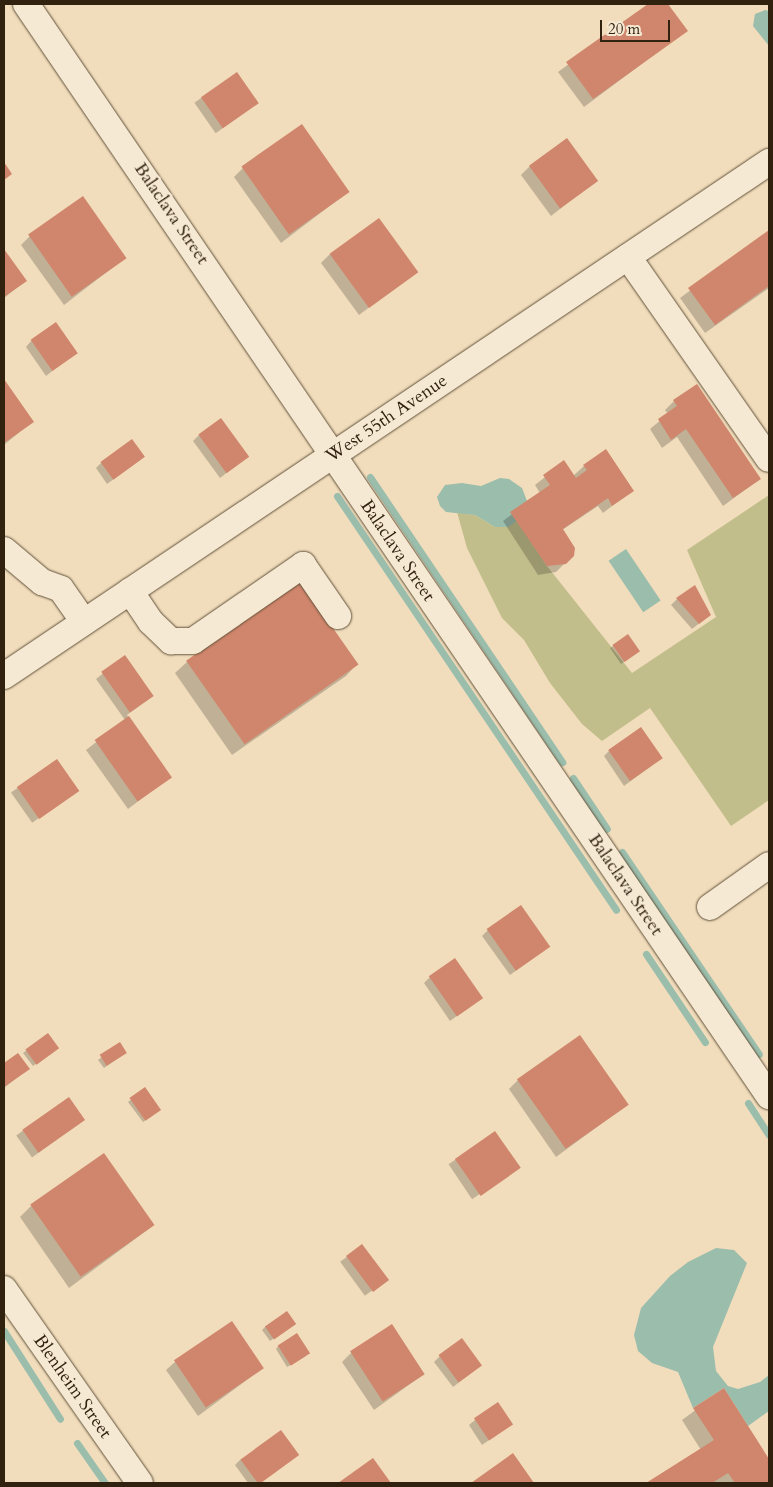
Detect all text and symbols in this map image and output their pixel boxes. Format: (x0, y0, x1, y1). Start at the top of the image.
scale bar (603, 10, 673, 42)
text: 20 m (608, 19, 640, 39)
street label: Balaclava Street (129, 159, 213, 269)
street label: West 55th Avenue (322, 370, 452, 468)
street label: Balaclava Street (355, 496, 439, 606)
street label: Balaclava Street (583, 830, 667, 940)
street label: Blenheim Street (28, 1331, 116, 1443)

